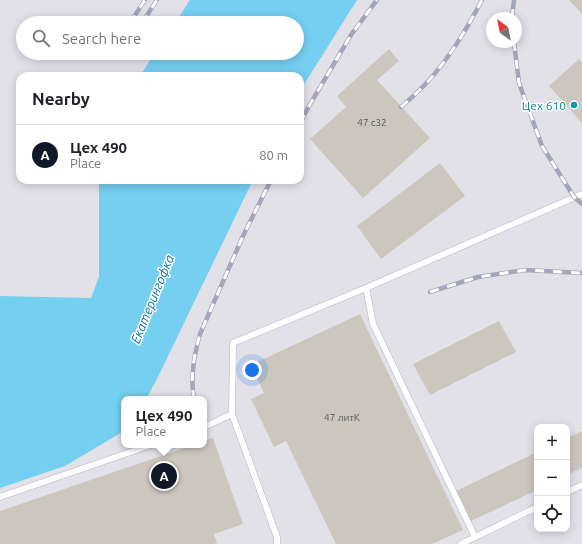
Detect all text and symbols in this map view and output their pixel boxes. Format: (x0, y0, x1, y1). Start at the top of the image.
north arrow (486, 12, 522, 48)
search box (16, 16, 304, 60)
icon: search (30, 27, 52, 49)
text: Search here (62, 30, 141, 47)
text: Nearby (32, 89, 90, 108)
place label: Цех 610 (522, 99, 566, 112)
marker: Цех 610 (569, 100, 579, 110)
house number: 47 с32 (357, 117, 387, 128)
text: Цех 490 (70, 139, 127, 156)
text: A (40, 148, 50, 162)
text: 80 m (259, 148, 288, 162)
text: Place (70, 156, 101, 170)
water label: Екатерингофка (128, 253, 176, 345)
your location (242, 360, 262, 380)
popup (121, 396, 207, 448)
text: Цех 490 (135, 407, 193, 424)
house number: 47 литК (324, 412, 360, 423)
text: Place (135, 424, 167, 438)
map controls (534, 424, 570, 532)
button: + (534, 424, 570, 460)
button: − (534, 460, 570, 496)
pin: A (151, 461, 177, 491)
button: locate (534, 496, 570, 532)

